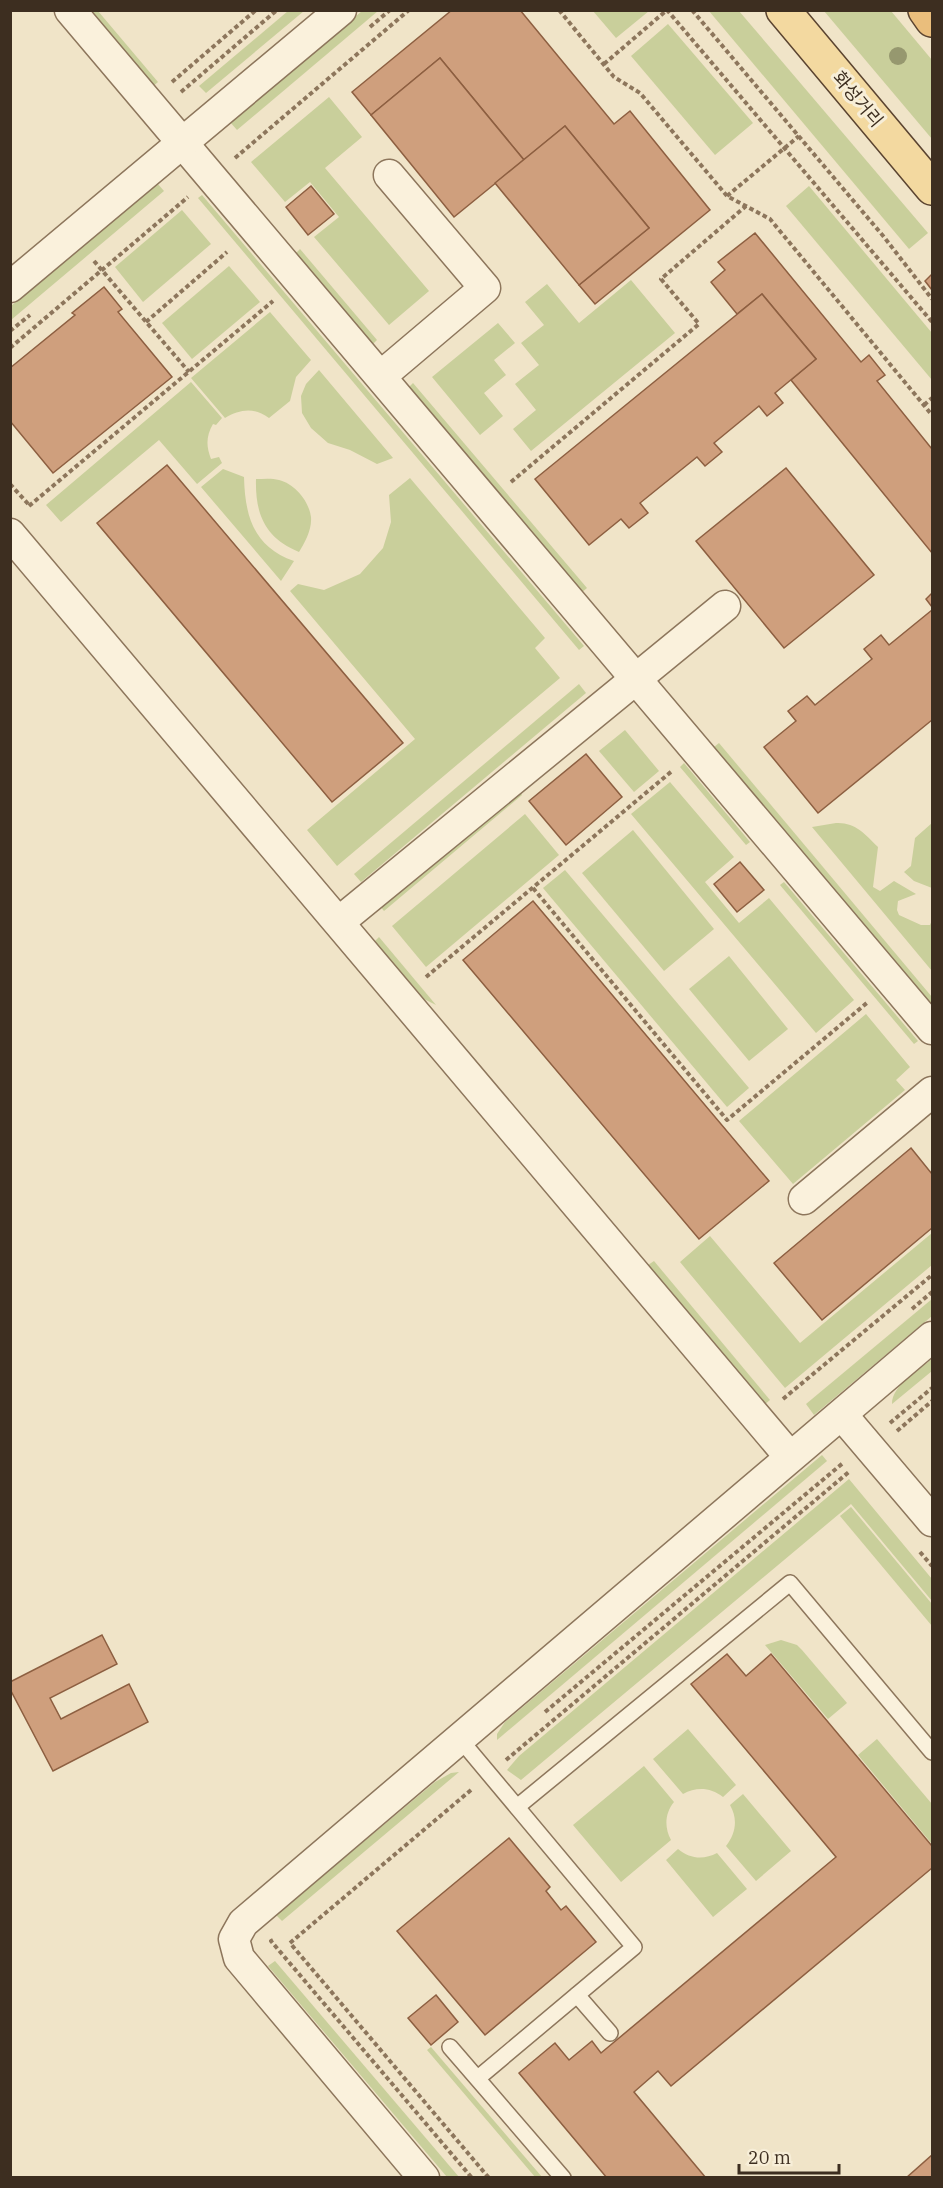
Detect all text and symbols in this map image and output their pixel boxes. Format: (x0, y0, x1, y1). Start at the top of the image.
street label: 화성거리 (828, 66, 888, 132)
scale bar (739, 2137, 840, 2175)
text: 20 m (748, 2146, 791, 2169)

